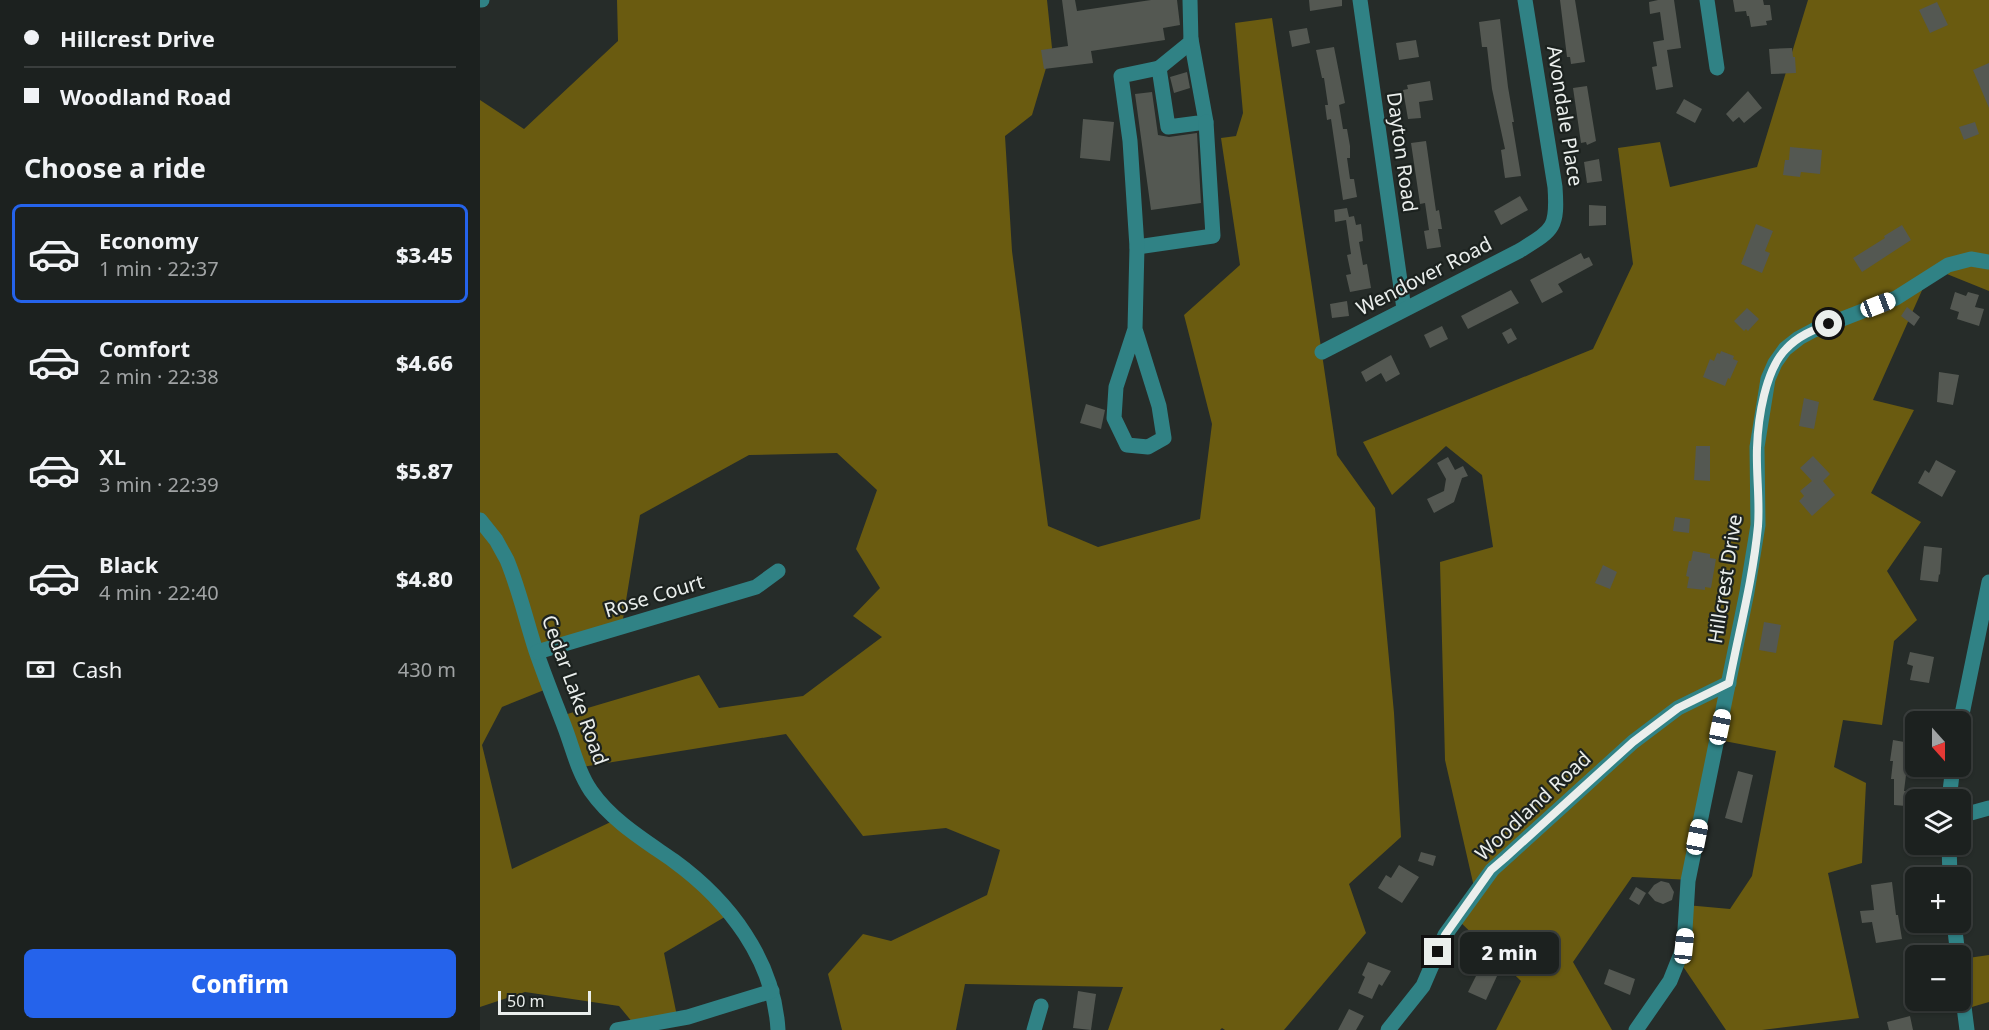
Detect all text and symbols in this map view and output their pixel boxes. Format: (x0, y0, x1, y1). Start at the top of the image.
text: Hillcrest Drive (60, 23, 215, 53)
street label: Avondale Place (1541, 44, 1590, 188)
text: Woodland Road (60, 81, 231, 111)
street label: Dayton Road (1381, 90, 1424, 214)
text: Choose a ride (24, 149, 206, 186)
text: Economy (99, 225, 198, 255)
icon: car (27, 227, 81, 281)
street label: Wendover Road (1351, 230, 1496, 321)
text: $3.45 (396, 239, 453, 269)
text: 1 min · 22:37 (99, 255, 219, 282)
car (1858, 290, 1898, 320)
route start (1815, 310, 1842, 337)
text: Comfort (99, 333, 190, 363)
icon: car (27, 335, 81, 389)
text: $4.66 (396, 347, 453, 377)
text: 2 min · 22:38 (99, 363, 219, 390)
text: XL (99, 441, 126, 471)
icon: car (27, 443, 81, 497)
text: $5.87 (396, 455, 453, 485)
text: 3 min · 22:39 (99, 471, 219, 498)
street label: Hillcrest Drive (1701, 512, 1748, 645)
text: Black (99, 549, 158, 579)
icon: car (27, 551, 81, 605)
text: $4.80 (396, 563, 453, 593)
street label: Rose Court (601, 568, 707, 624)
text: 4 min · 22:40 (99, 579, 219, 606)
street label: Cedar Lake Road (536, 611, 615, 769)
icon: cash (24, 653, 57, 686)
text: Cash (72, 654, 122, 684)
text: 430 m (398, 656, 456, 683)
car (1707, 708, 1733, 746)
north arrow (1905, 711, 1971, 777)
map controls (1905, 711, 1971, 1011)
street label: Woodland Road (1469, 745, 1596, 866)
button: layers (1905, 789, 1971, 855)
car (1685, 818, 1709, 856)
button: + (1905, 867, 1971, 933)
car (1673, 927, 1695, 965)
callout: 2 min (1459, 931, 1558, 973)
route end (1424, 938, 1451, 965)
text: 2 min (1482, 939, 1537, 966)
button: − (1905, 945, 1971, 1011)
button: Confirm (24, 949, 456, 1018)
scale bar (498, 988, 591, 1016)
text: 50 m (507, 990, 544, 1012)

